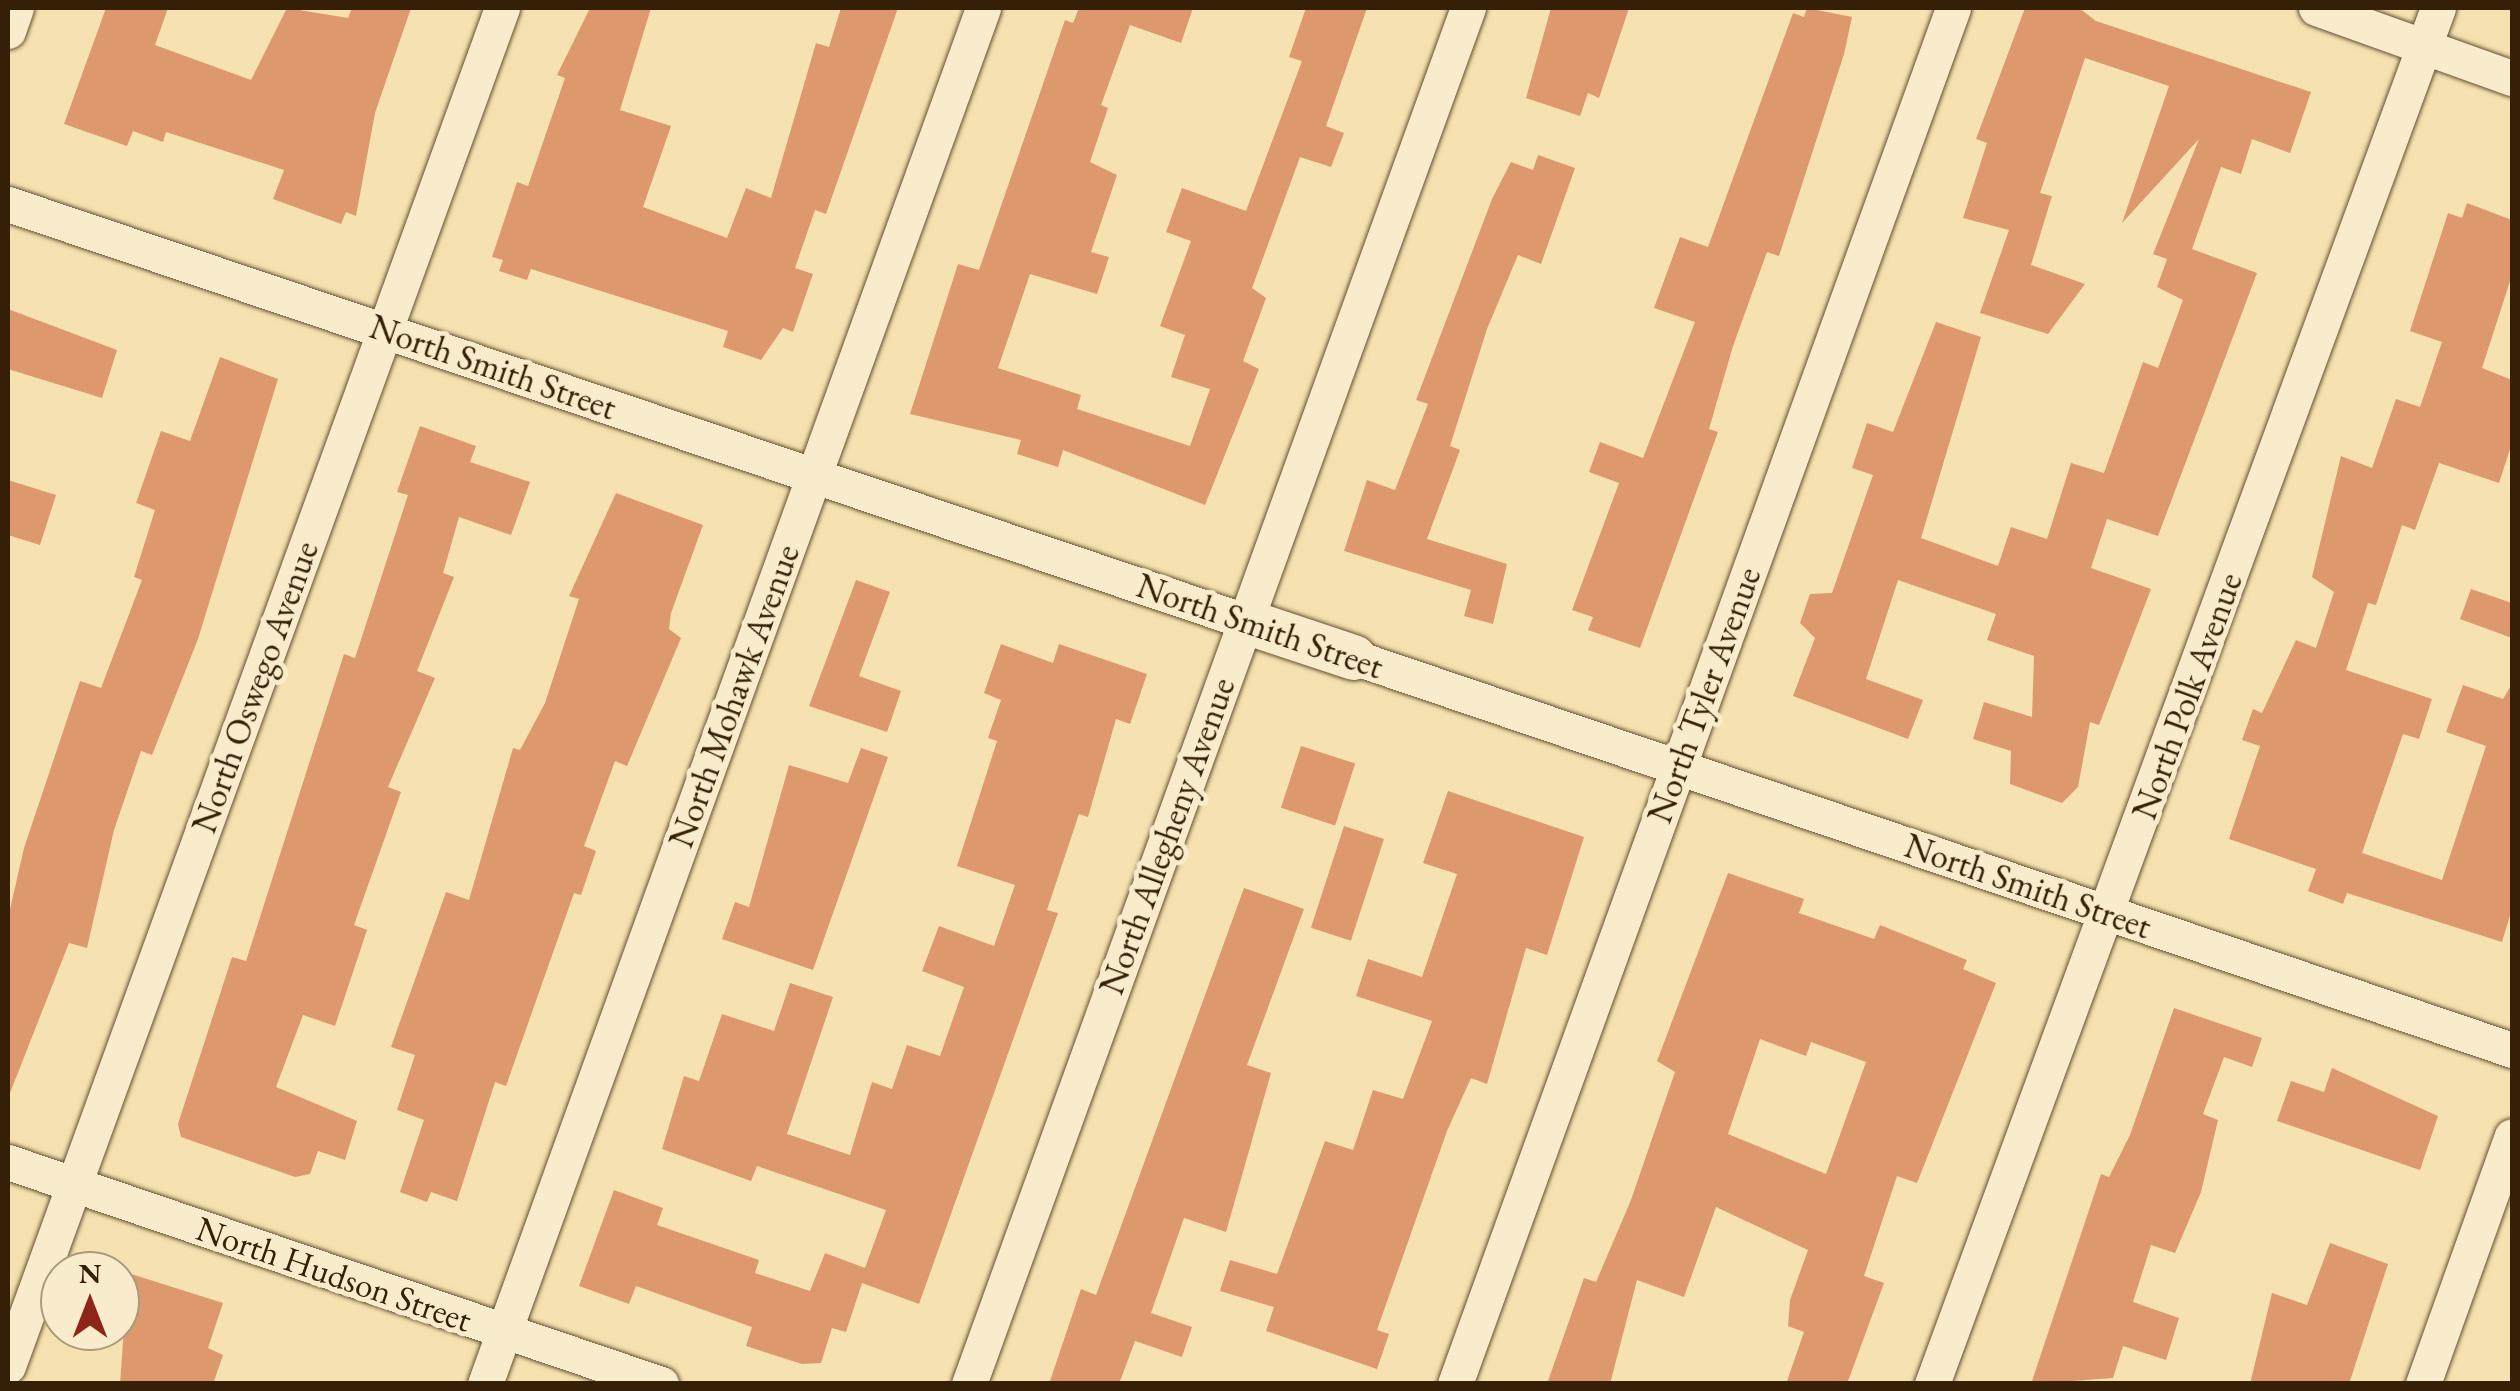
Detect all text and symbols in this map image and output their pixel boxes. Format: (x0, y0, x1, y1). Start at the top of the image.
street label: North Smith Street (364, 305, 622, 429)
street label: North Oswego Avenue (183, 535, 327, 839)
street label: North Mohawk Avenue (660, 539, 808, 853)
street label: North Tyler Avenue (1638, 561, 1770, 829)
street label: North Smith Street (1131, 564, 1389, 688)
street label: North Polk Avenue (2123, 567, 2251, 825)
street label: North Allegheny Avenue (1090, 672, 1244, 1000)
street label: North Smith Street (1899, 824, 2157, 948)
street label: North Hudson Street (191, 1207, 477, 1341)
north arrow (40, 1251, 140, 1351)
text: N (79, 1255, 101, 1291)

